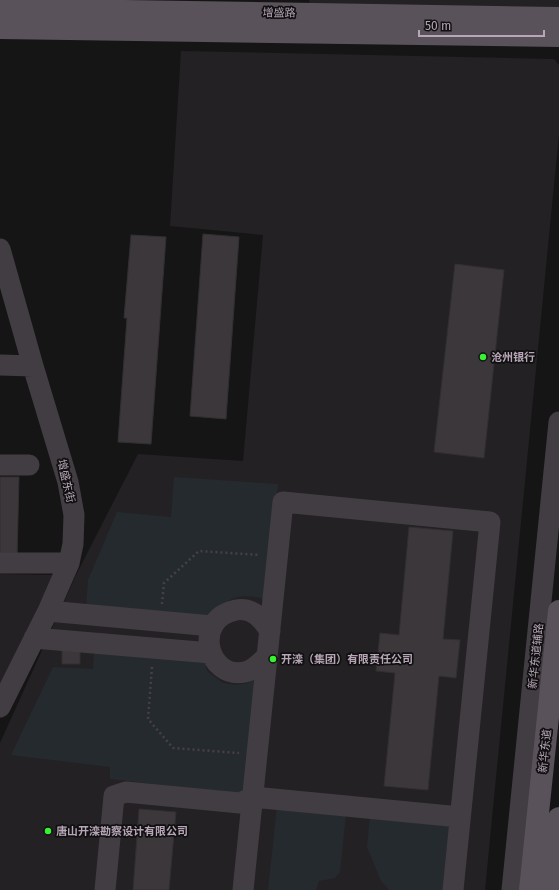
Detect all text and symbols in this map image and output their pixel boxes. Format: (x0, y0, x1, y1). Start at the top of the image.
street label: 增盛路 (262, 6, 296, 20)
scale bar (419, 12, 544, 38)
text: 50 m (425, 19, 451, 33)
place label: 沧州银行 (491, 351, 535, 364)
marker: 沧州银行 (478, 352, 488, 362)
street label: 增盛东街 (55, 458, 77, 504)
street label: 新华东道辅路 (526, 623, 546, 689)
place label: 开滦（集团）有限责任公司 (281, 653, 413, 666)
marker: 开滦（集团）有限责任公司 (268, 654, 278, 664)
street label: 新华东道 (536, 728, 554, 774)
place label: 唐山开滦勘察设计有限公司 (56, 825, 188, 838)
marker: 唐山开滦勘察设计有限公司 (43, 826, 53, 836)

